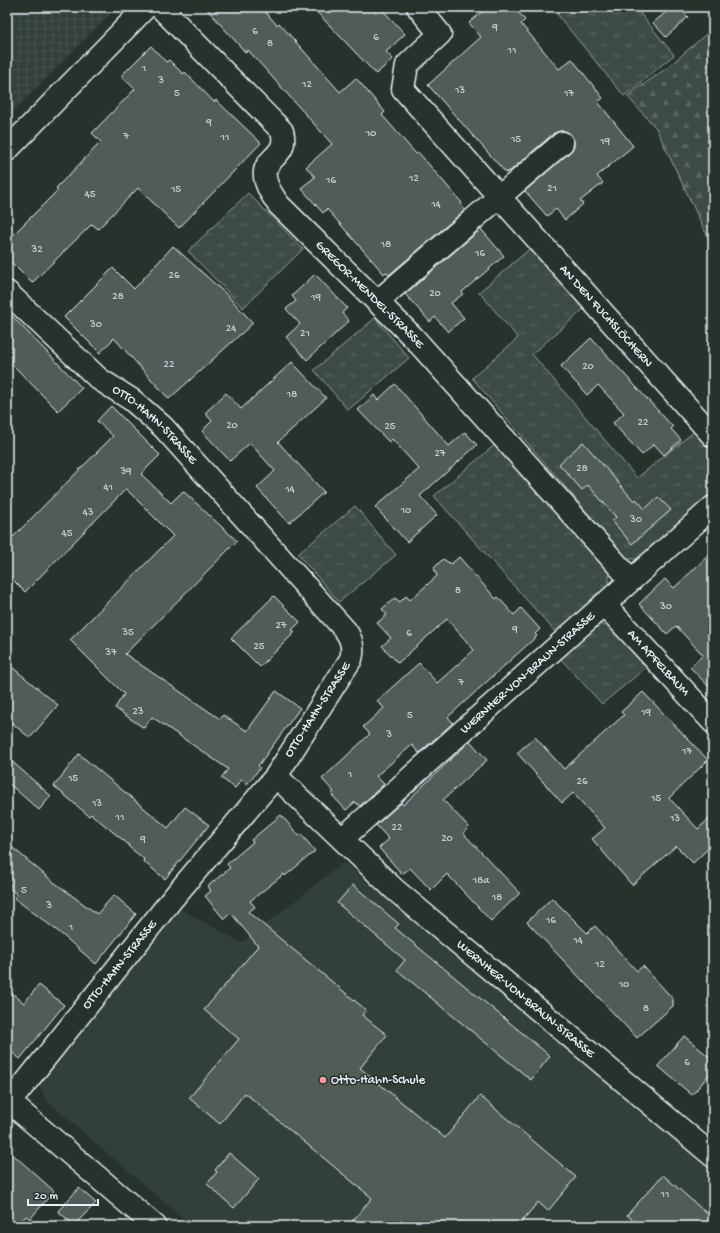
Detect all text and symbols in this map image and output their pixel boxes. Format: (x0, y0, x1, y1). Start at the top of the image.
house number: 9 (491, 22, 498, 34)
house number: 6 (252, 26, 258, 38)
house number: 6 (373, 32, 379, 44)
house number: 8 (267, 38, 273, 50)
house number: 11 (507, 45, 516, 57)
house number: 1 (141, 63, 146, 75)
house number: 3 (157, 75, 164, 87)
house number: 12 (301, 79, 313, 91)
house number: 13 (454, 85, 465, 97)
house number: 5 (174, 88, 180, 100)
house number: 17 (563, 88, 574, 100)
house number: 9 (205, 117, 212, 129)
house number: 10 (365, 128, 376, 140)
house number: 7 (122, 131, 129, 143)
house number: 11 (220, 132, 229, 144)
house number: 15 (510, 134, 521, 146)
house number: 19 (599, 136, 610, 148)
house number: 12 (408, 173, 420, 185)
house number: 16 (325, 175, 336, 187)
house number: 21 (547, 183, 557, 195)
house number: 15 (170, 184, 181, 196)
house number: 45 (85, 189, 96, 201)
house number: 14 (430, 199, 442, 211)
street label: GREGOR-MENDEL-STRASSE (312, 238, 428, 352)
house number: 18 (380, 239, 391, 251)
house number: 32 (30, 244, 43, 256)
house number: 16 (474, 248, 485, 260)
street label: AN DEN FUCHSLÖCHERN (556, 262, 656, 371)
house number: 26 (169, 270, 180, 282)
house number: 20 (429, 288, 441, 300)
house number: 28 (112, 291, 124, 303)
house number: 19 (310, 292, 321, 304)
house number: 30 (89, 319, 102, 331)
house number: 24 (226, 323, 237, 335)
house number: 21 (300, 328, 310, 340)
house number: 22 (164, 359, 175, 371)
house number: 20 (582, 361, 594, 373)
street label: OTTO-HAHN-STRASSE (109, 382, 201, 468)
house number: 18 (286, 389, 297, 401)
house number: 22 (638, 417, 649, 429)
house number: 20 (226, 420, 238, 432)
house number: 25 (384, 421, 396, 433)
house number: 27 (434, 448, 446, 460)
house number: 28 (576, 463, 588, 475)
house number: 39 (119, 466, 132, 478)
house number: 41 (103, 482, 113, 494)
house number: 14 (284, 484, 296, 496)
house number: 10 (400, 505, 411, 517)
house number: 43 (83, 507, 94, 519)
house number: 30 (629, 514, 642, 526)
house number: 45 (62, 528, 73, 540)
house number: 8 (455, 585, 461, 597)
house number: 30 (659, 601, 672, 613)
street label: WERNHER-VON-BRAUN-STRASSE (457, 608, 599, 737)
house number: 27 (275, 620, 287, 632)
house number: 9 (511, 624, 518, 636)
street label: AM APFELBAUM (624, 626, 693, 700)
house number: 35 (121, 627, 134, 639)
house number: 6 (406, 628, 412, 640)
house number: 25 (253, 641, 265, 653)
house number: 37 (104, 647, 117, 659)
street label: OTTO-HAHN-STRASSE (282, 659, 355, 760)
house number: 7 (457, 677, 464, 689)
house number: 23 (132, 706, 144, 718)
house number: 19 (640, 707, 651, 719)
house number: 5 (407, 710, 413, 722)
house number: 3 (385, 729, 392, 741)
house number: 17 (681, 746, 692, 758)
house number: 1 (347, 769, 352, 781)
house number: 15 (67, 773, 78, 785)
house number: 26 (577, 776, 588, 788)
house number: 15 (650, 793, 661, 805)
house number: 13 (91, 798, 102, 810)
house number: 11 (115, 812, 124, 824)
house number: 13 (669, 813, 680, 825)
house number: 22 (392, 822, 403, 834)
house number: 20 (441, 833, 453, 845)
house number: 9 (139, 834, 146, 846)
house number: 18a (472, 875, 490, 887)
house number: 5 (21, 885, 27, 897)
house number: 18 (491, 892, 502, 904)
house number: 3 (45, 900, 52, 912)
house number: 16 (545, 915, 556, 927)
street label: OTTO-HAHN-STRASSE (79, 917, 161, 1013)
house number: 1 (68, 922, 73, 934)
house number: 14 (572, 935, 584, 947)
street label: WERNHER-VON-BRAUN-STRASSE (453, 937, 598, 1062)
house number: 12 (594, 959, 606, 971)
house number: 10 (618, 979, 629, 991)
house number: 8 (643, 1003, 649, 1015)
house number: 6 (684, 1057, 690, 1069)
place label: Otto-Hahn-Schule (331, 1073, 426, 1088)
marker: Otto-Hahn-Schule (318, 1075, 328, 1085)
scale bar (28, 1181, 98, 1207)
house number: 11 (660, 1189, 669, 1201)
text: 20 m (34, 1190, 59, 1204)

